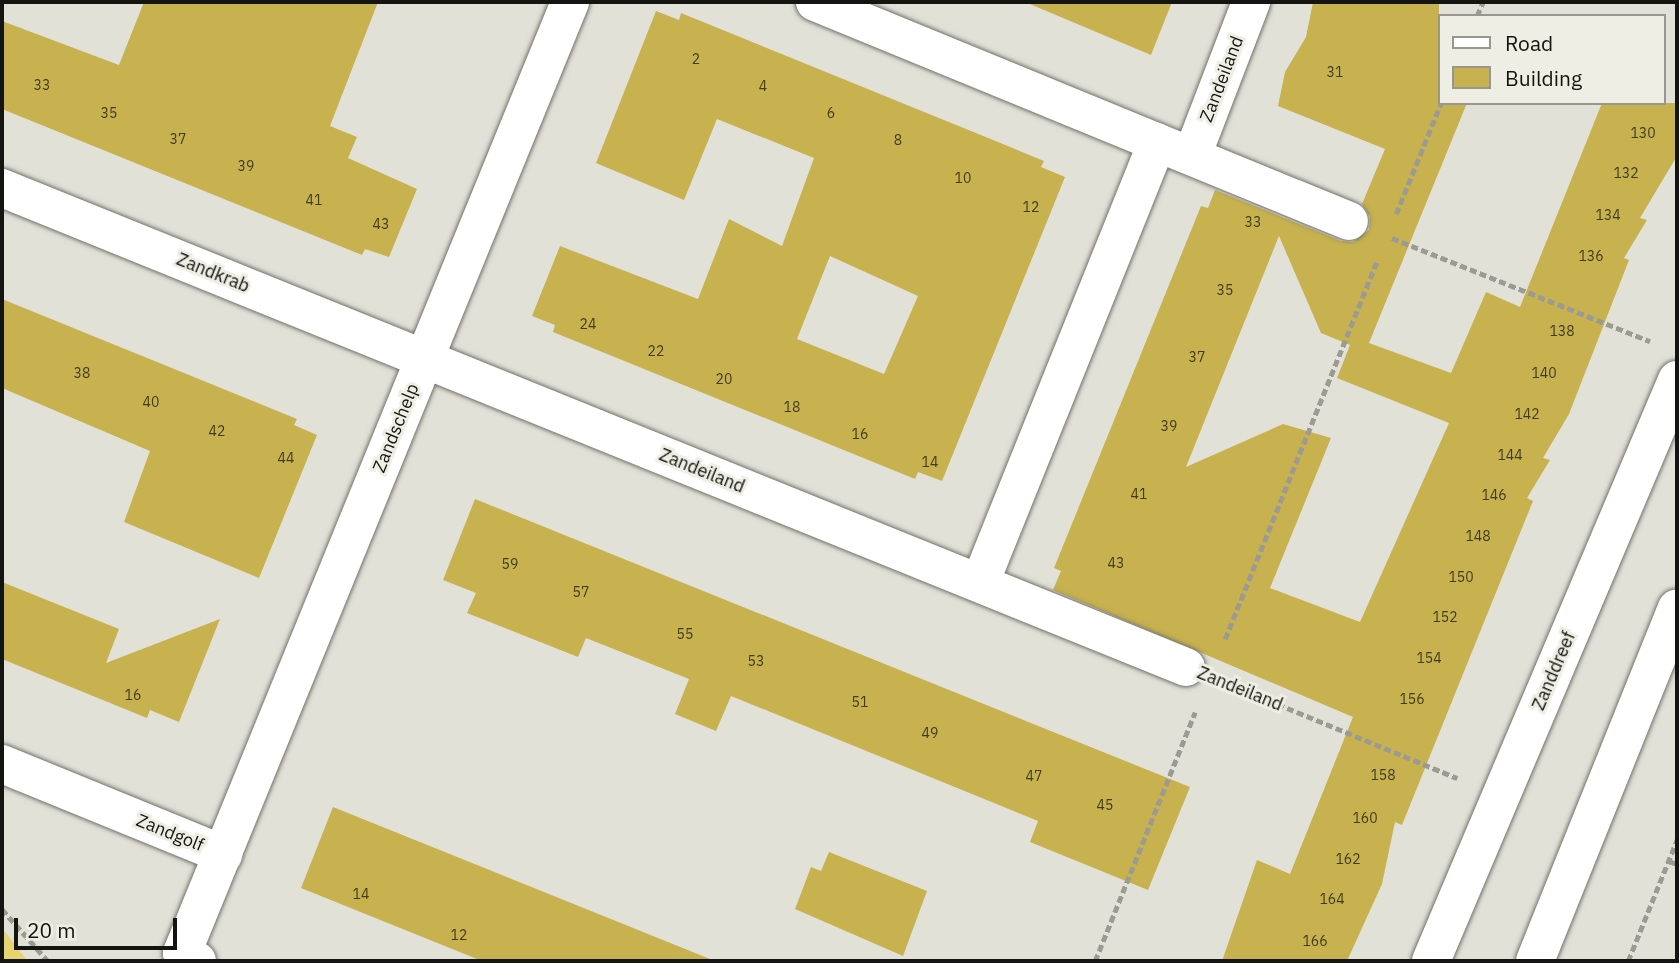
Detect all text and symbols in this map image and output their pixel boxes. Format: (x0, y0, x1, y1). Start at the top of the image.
legend (1438, 14, 1665, 105)
text: Road (1505, 29, 1553, 57)
street label: Zandeiland (1196, 33, 1248, 125)
house number: 2 (692, 51, 700, 67)
house number: 31 (1327, 64, 1343, 80)
text: Building (1505, 64, 1582, 92)
house number: 33 (34, 77, 50, 93)
house number: 4 (759, 78, 767, 94)
house number: 35 (101, 105, 117, 121)
house number: 6 (827, 105, 835, 121)
house number: 130 (1630, 125, 1656, 141)
house number: 37 (170, 131, 186, 147)
house number: 8 (894, 132, 902, 148)
house number: 39 (238, 158, 254, 174)
house number: 132 (1613, 165, 1639, 181)
house number: 10 (955, 170, 971, 186)
house number: 41 (306, 192, 322, 208)
house number: 12 (1023, 199, 1039, 215)
house number: 134 (1595, 207, 1621, 223)
house number: 33 (1245, 214, 1261, 230)
house number: 43 (373, 216, 389, 232)
house number: 136 (1578, 248, 1604, 264)
street label: Zandkrab (173, 249, 253, 297)
house number: 35 (1217, 282, 1233, 298)
house number: 24 (580, 316, 596, 332)
house number: 138 (1549, 323, 1575, 339)
house number: 22 (648, 343, 664, 359)
house number: 37 (1189, 349, 1205, 365)
house number: 38 (74, 365, 90, 381)
house number: 140 (1531, 365, 1557, 381)
house number: 20 (716, 371, 732, 387)
street label: Zandschelp (368, 380, 424, 476)
house number: 40 (143, 394, 159, 410)
house number: 18 (784, 399, 800, 415)
house number: 142 (1514, 406, 1540, 422)
house number: 39 (1161, 418, 1177, 434)
house number: 42 (209, 423, 225, 439)
house number: 16 (852, 426, 868, 442)
street label: Zandeiland (656, 444, 748, 498)
house number: 144 (1497, 447, 1523, 463)
house number: 44 (278, 450, 294, 466)
house number: 14 (922, 454, 938, 470)
house number: 41 (1131, 486, 1147, 502)
house number: 146 (1481, 487, 1507, 503)
house number: 148 (1465, 528, 1491, 544)
house number: 43 (1108, 555, 1124, 571)
house number: 59 (502, 556, 518, 572)
house number: 150 (1448, 569, 1474, 585)
house number: 57 (573, 584, 589, 600)
house number: 152 (1432, 609, 1458, 625)
house number: 55 (677, 626, 693, 642)
street label: Zanddreef (1528, 628, 1580, 714)
house number: 154 (1416, 650, 1442, 666)
house number: 53 (748, 653, 764, 669)
street label: Zandeiland (1194, 662, 1286, 716)
house number: 16 (125, 687, 141, 703)
house number: 156 (1399, 691, 1425, 707)
house number: 51 (852, 694, 868, 710)
house number: 49 (922, 725, 938, 741)
house number: 158 (1370, 767, 1396, 783)
house number: 47 (1026, 768, 1042, 784)
house number: 45 (1097, 797, 1113, 813)
street label: Zandgolf (133, 810, 207, 856)
house number: 160 (1352, 810, 1378, 826)
house number: 162 (1335, 851, 1361, 867)
house number: 14 (353, 886, 369, 902)
house number: 164 (1319, 891, 1345, 907)
scale bar (18, 904, 180, 948)
text: 20 m (27, 916, 76, 944)
house number: 12 (451, 927, 467, 943)
house number: 166 (1302, 933, 1328, 949)

